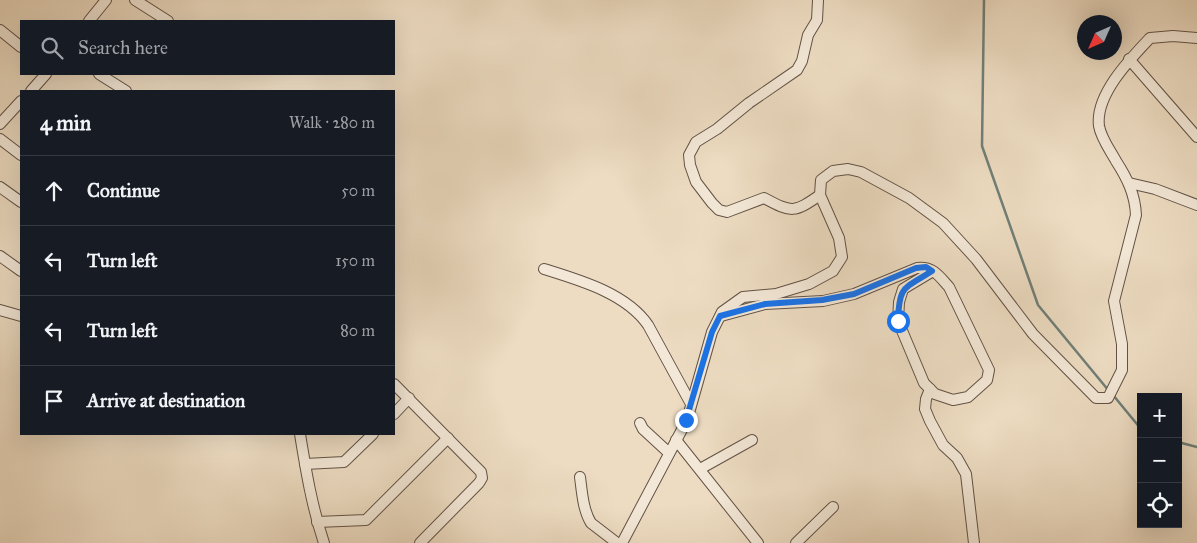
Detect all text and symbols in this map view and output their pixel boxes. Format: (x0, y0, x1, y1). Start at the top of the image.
north arrow (1077, 15, 1122, 60)
search box (20, 20, 395, 75)
icon: search (38, 34, 66, 62)
text: Search here (78, 36, 168, 59)
text: 4 min (40, 110, 91, 136)
text: Walk · 280 m (289, 113, 375, 132)
icon: ahead (40, 177, 68, 205)
text: Continue (87, 179, 160, 202)
text: 50 m (341, 181, 375, 200)
icon: left (40, 247, 68, 275)
text: Turn left (87, 249, 157, 272)
text: 150 m (335, 251, 375, 270)
route start (887, 310, 910, 333)
icon: left (40, 317, 68, 345)
text: Turn left (87, 319, 157, 342)
text: 80 m (340, 321, 375, 340)
icon: arrive (40, 387, 68, 415)
text: Arrive at destination (87, 389, 245, 412)
map controls (1137, 393, 1182, 528)
button: + (1137, 393, 1182, 438)
route end (675, 409, 698, 432)
button: − (1137, 438, 1182, 483)
button: locate (1137, 483, 1182, 528)

